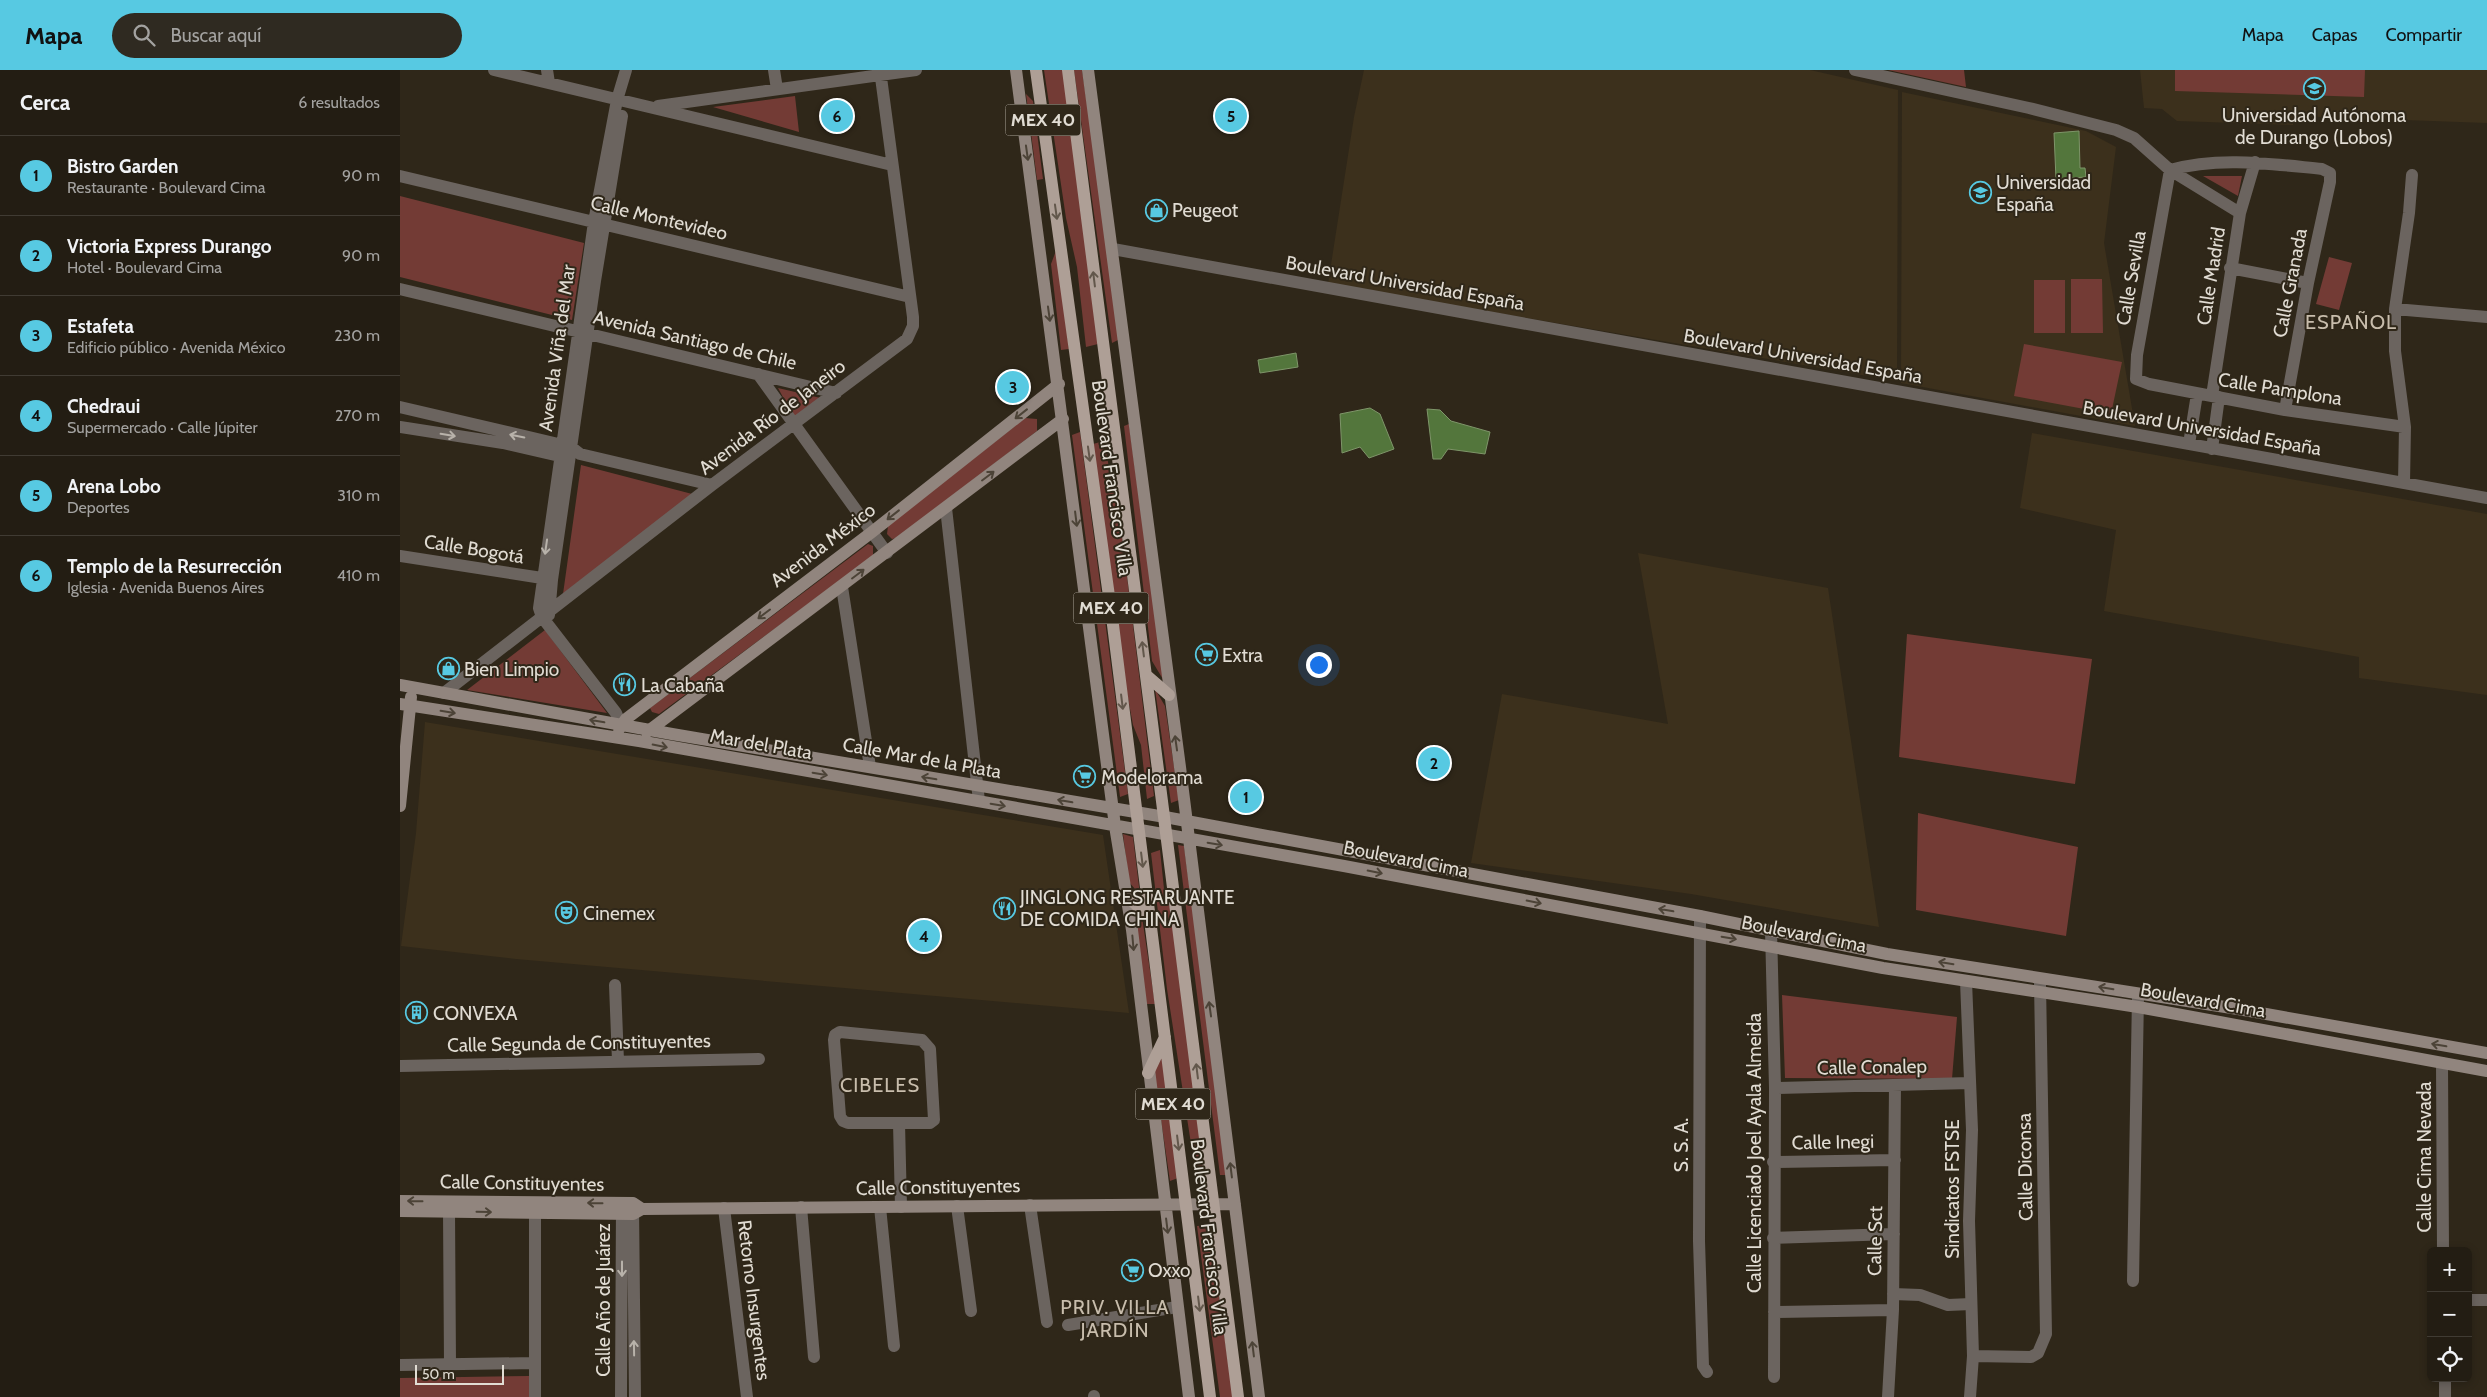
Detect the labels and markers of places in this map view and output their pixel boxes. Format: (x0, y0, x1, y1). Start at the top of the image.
school or university icon: Universidad Autónoma de Durango (Lobos) (2302, 77, 2326, 101)
pin: 6 (821, 97, 853, 135)
pin: 5 (1215, 97, 1247, 135)
place label: Universidad Autónoma de Durango (Lobos) (2222, 104, 2406, 149)
place label: Universidad España (1996, 171, 2091, 216)
school or university icon: Universidad España (1968, 181, 1992, 205)
shop icon: Peugeot (1144, 198, 1168, 222)
place label: Peugeot (1172, 199, 1239, 222)
pin: 3 (997, 368, 1029, 406)
supermarket icon: Extra (1194, 643, 1218, 667)
place label: Extra (1222, 644, 1263, 667)
shop icon: Bien Limpio (436, 657, 460, 681)
place label: Bien Limpio (464, 658, 559, 681)
restaurant icon: La Cabaña (613, 673, 637, 697)
place label: La Cabaña (641, 674, 724, 697)
pin: 2 (1418, 744, 1450, 782)
supermarket icon: Modelorama (1073, 765, 1097, 789)
place label: Modelorama (1101, 766, 1203, 789)
pin: 1 (1230, 778, 1262, 816)
place label: JINGLONG RESTARUANTE DE COMIDA CHINA (1019, 886, 1234, 931)
restaurant icon: JINGLONG RESTARUANTE DE COMIDA CHINA (992, 896, 1016, 920)
theatre icon: Cinemex (555, 901, 579, 925)
place label: Cinemex (583, 902, 655, 925)
pin: 4 (908, 917, 940, 955)
building icon: CONVEXA (405, 1001, 429, 1025)
place label: CONVEXA (433, 1002, 518, 1025)
supermarket icon: Oxxo (1120, 1258, 1144, 1282)
place label: Oxxo (1148, 1259, 1191, 1282)

